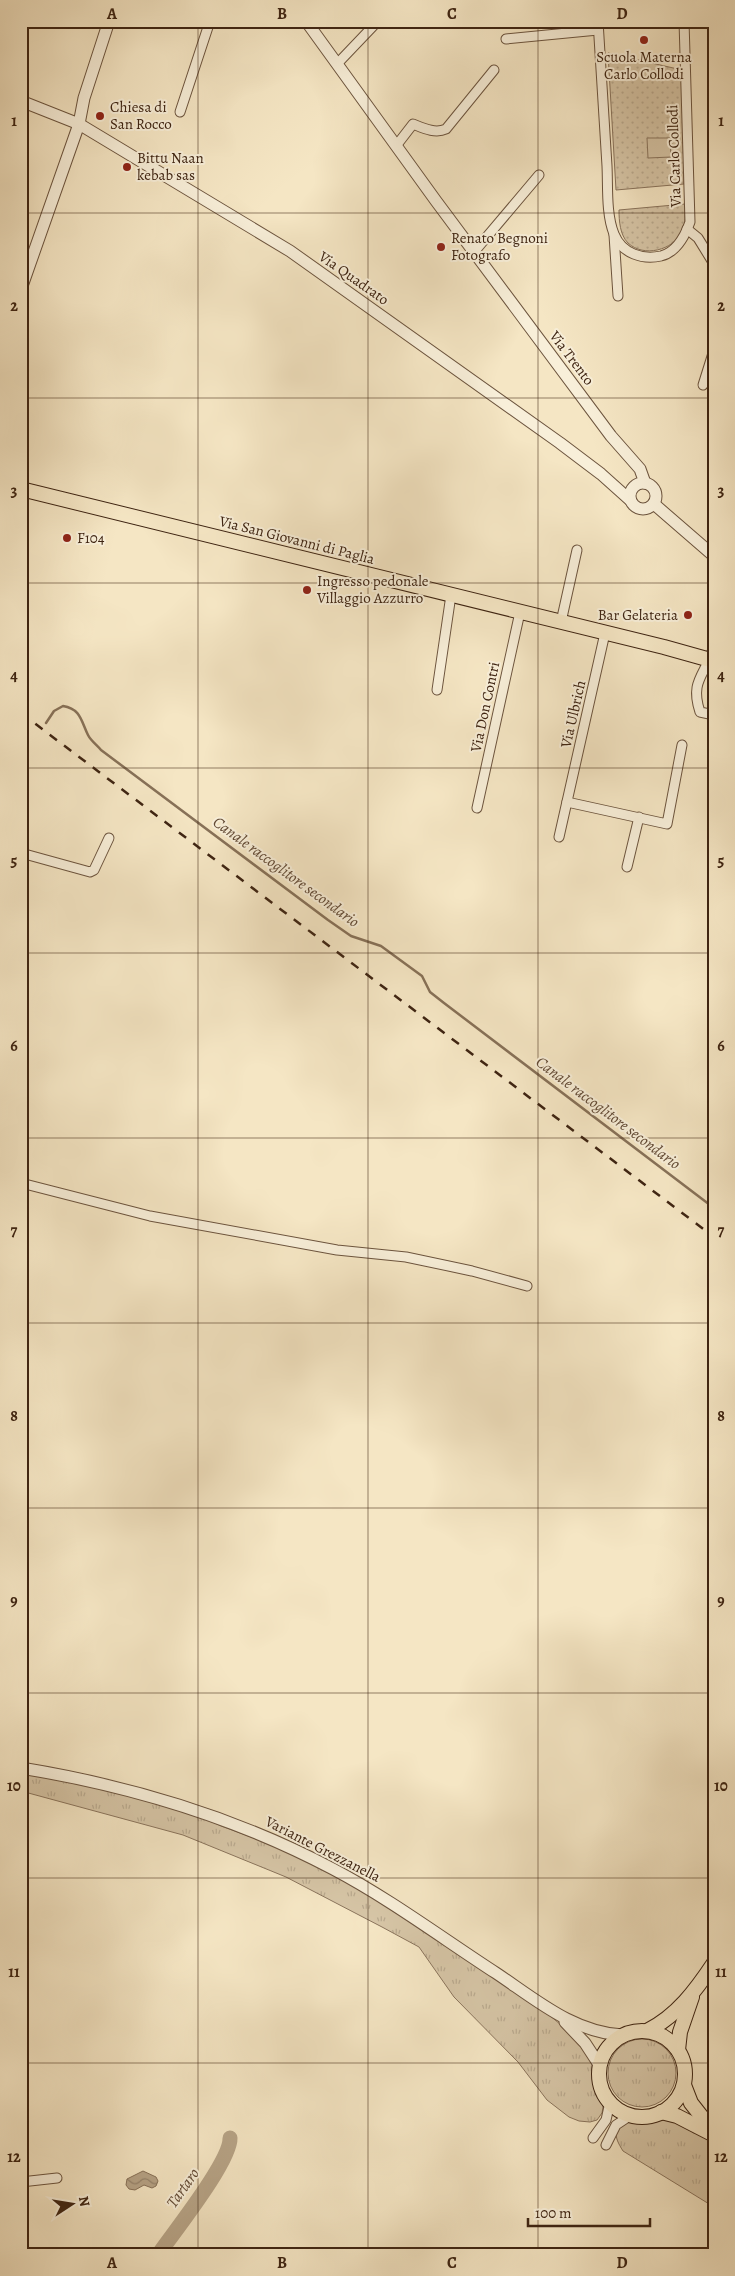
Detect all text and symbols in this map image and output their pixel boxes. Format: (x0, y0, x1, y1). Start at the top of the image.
text: A (106, 3, 118, 25)
text: B (277, 3, 287, 25)
text: C (447, 3, 457, 25)
text: D (616, 3, 628, 25)
marker: Scuola Materna Carlo Collodi (638, 34, 650, 46)
place label: Scuola Materna Carlo Collodi (596, 47, 692, 84)
place label: Chiesa di San Rocco (110, 97, 172, 134)
street label: Via Carlo Collodi (662, 104, 686, 209)
text: 1 (11, 110, 17, 132)
marker: Chiesa di San Rocco (94, 110, 106, 122)
text: 1 (718, 110, 724, 132)
place label: Bittu Naan kebab sas (137, 148, 204, 185)
marker: Bittu Naan kebab sas (121, 161, 133, 173)
place label: Renato Begnoni Fotografo (451, 228, 548, 265)
marker: Renato Begnoni Fotografo (435, 241, 447, 253)
street label: Via Quadrato (314, 246, 393, 310)
text: 2 (10, 295, 18, 317)
text: 2 (717, 295, 725, 317)
street label: Via Trento (544, 326, 599, 389)
text: 3 (11, 480, 18, 502)
text: 3 (718, 480, 725, 502)
street label: Via San Giovanni di Paglia (216, 511, 377, 569)
place label: F104 (77, 528, 105, 548)
marker: F104 (61, 532, 73, 544)
place label: Ingresso pedonale Villaggio Azzurro (316, 571, 429, 608)
marker: Ingresso pedonale Villaggio Azzurro (301, 584, 313, 596)
place label: Bar Gelateria (598, 605, 678, 625)
marker: Bar Gelateria (682, 609, 694, 621)
street label: Via Don Contri (465, 660, 504, 755)
text: 4 (10, 665, 18, 687)
text: 4 (717, 665, 725, 687)
street label: Via Ulbrich (555, 678, 590, 751)
water label: Canale raccoglitore secondario (208, 811, 364, 933)
text: 5 (11, 850, 18, 872)
text: 5 (718, 850, 725, 872)
text: 6 (10, 1035, 18, 1057)
text: 6 (717, 1035, 725, 1057)
water label: Canale raccoglitore secondario (531, 1051, 685, 1175)
text: 7 (11, 1220, 18, 1242)
text: 7 (718, 1220, 725, 1242)
text: 8 (10, 1405, 18, 1427)
text: 8 (717, 1405, 725, 1427)
text: 9 (10, 1590, 18, 1612)
text: 9 (717, 1590, 725, 1612)
text: 10 (7, 1775, 21, 1797)
text: 10 (714, 1775, 728, 1797)
street label: Variante Grezzanella (261, 1811, 384, 1887)
text: 11 (8, 1961, 20, 1983)
text: 11 (715, 1961, 727, 1983)
text: 12 (7, 2146, 21, 2168)
text: 12 (714, 2146, 728, 2168)
water label: Tartaro (161, 2164, 205, 2212)
north arrow (48, 2178, 98, 2228)
text: N (74, 2194, 95, 2208)
scale bar (528, 2196, 650, 2228)
text: 100 m (535, 2203, 572, 2223)
text: A (106, 2252, 118, 2274)
text: B (277, 2252, 287, 2274)
text: C (447, 2252, 457, 2274)
text: D (616, 2252, 628, 2274)

